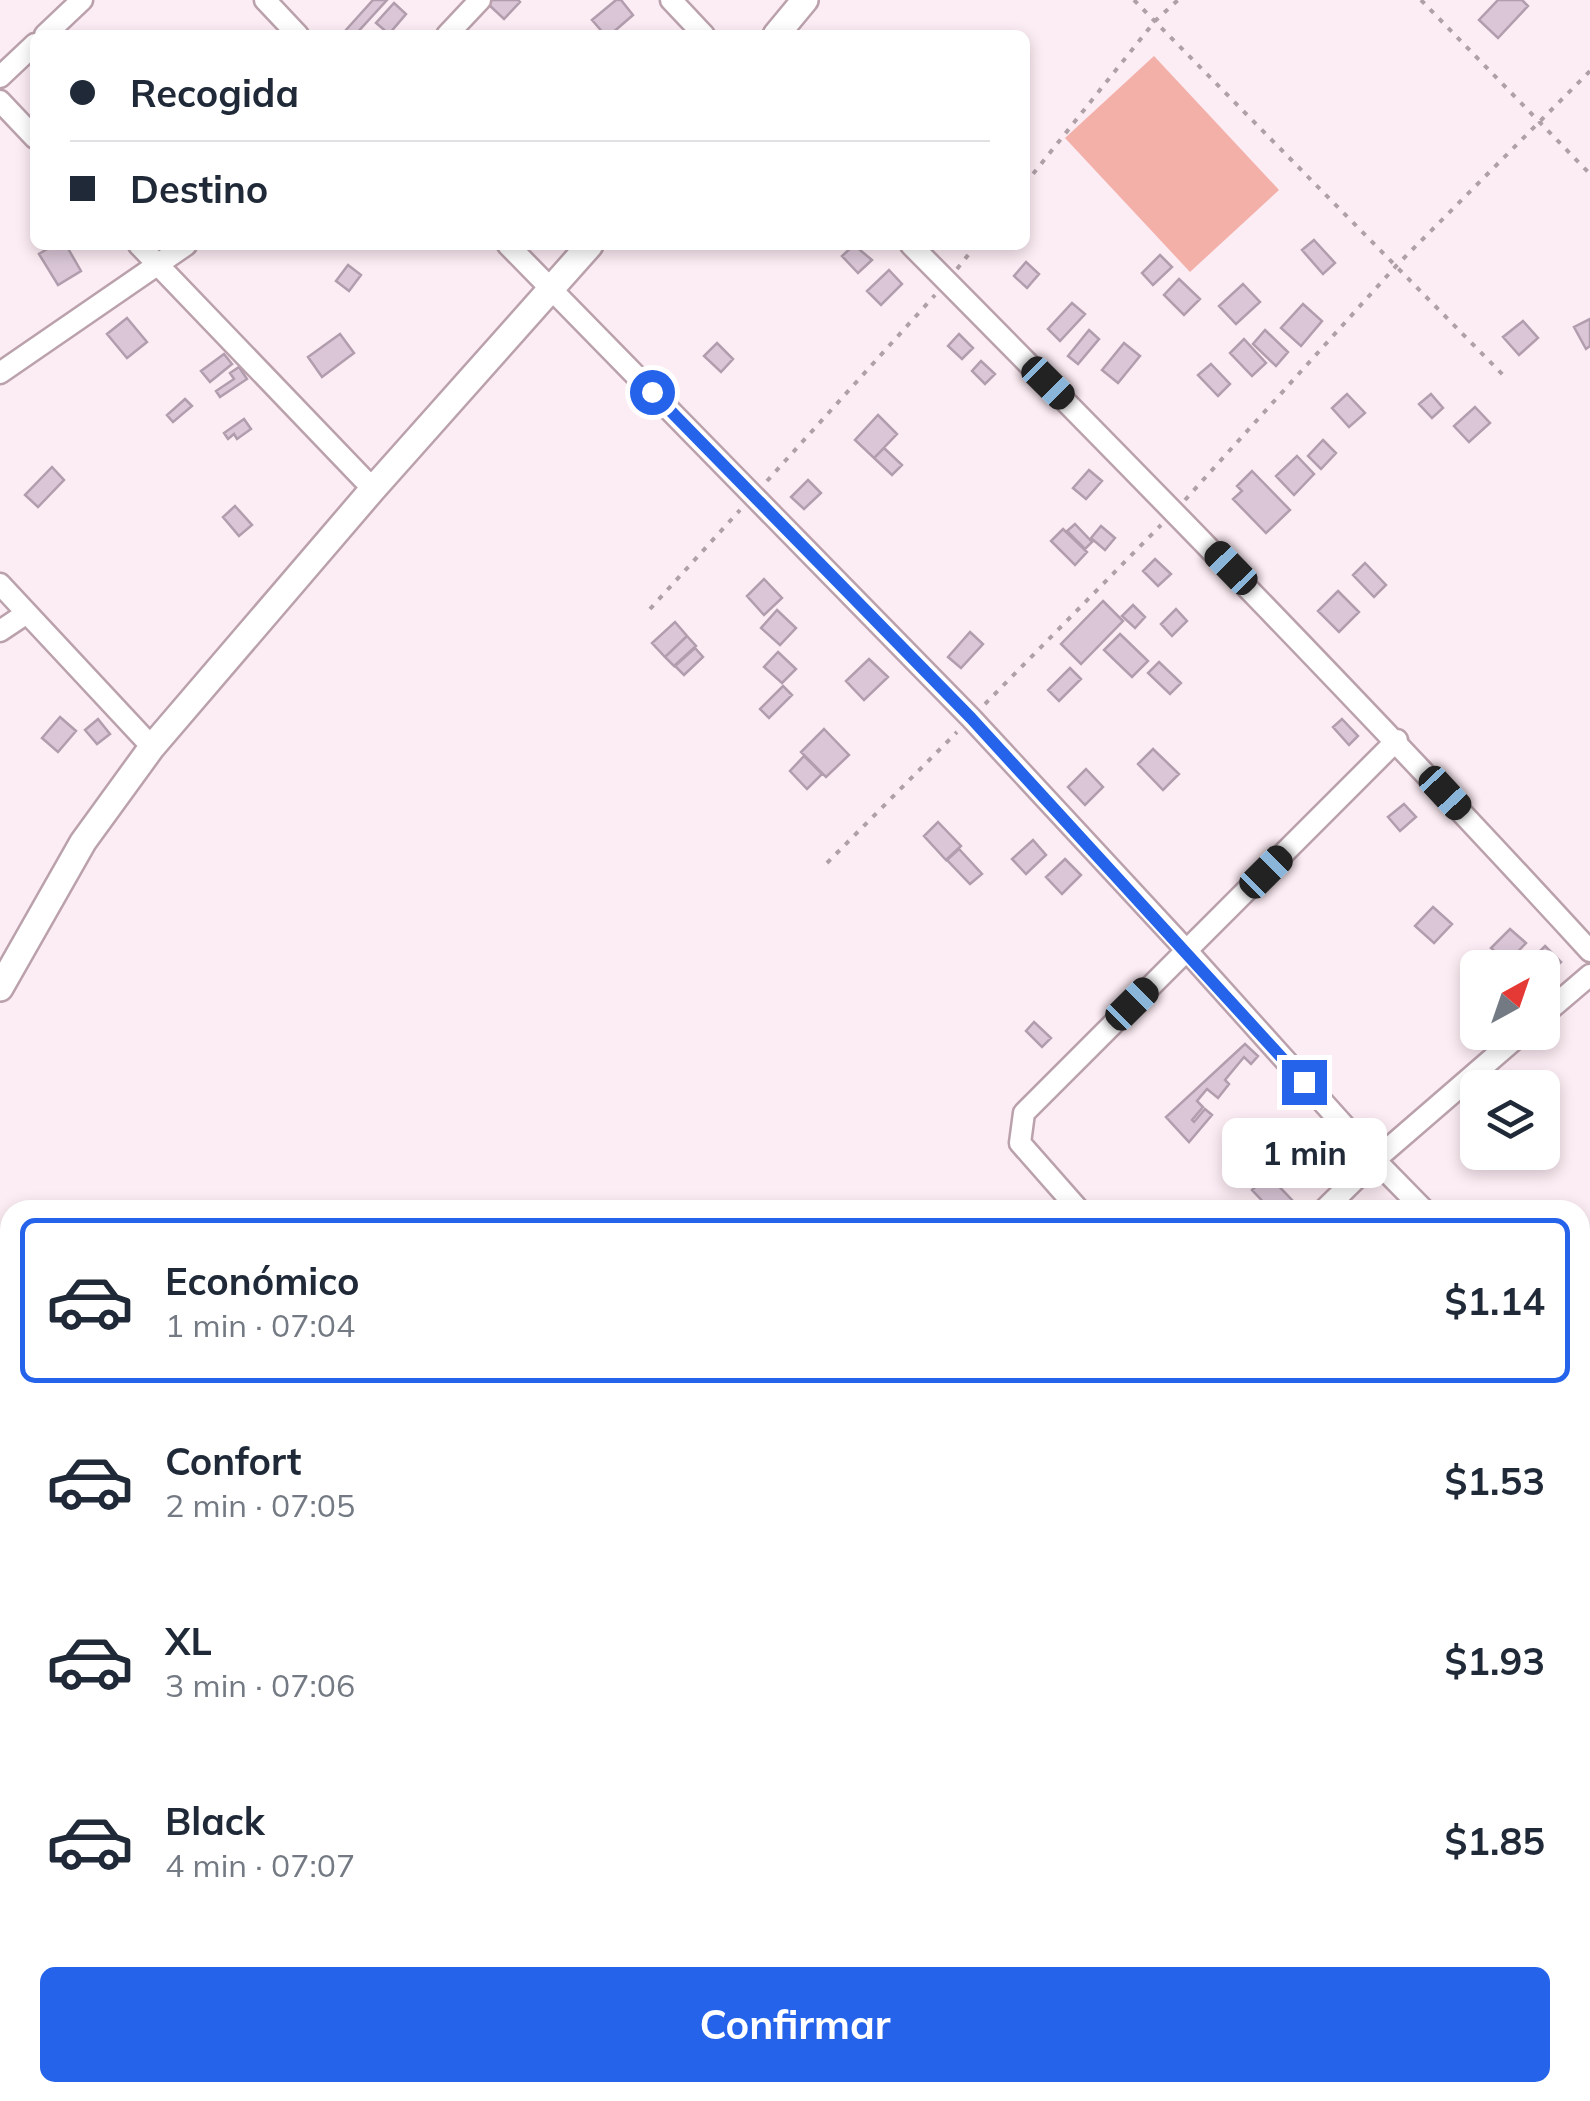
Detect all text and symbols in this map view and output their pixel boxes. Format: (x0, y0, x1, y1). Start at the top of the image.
text: Recogida (130, 69, 299, 117)
text: Destino (130, 165, 268, 213)
car (1016, 351, 1080, 415)
route start (630, 370, 675, 415)
car (1199, 536, 1263, 600)
car (1414, 761, 1476, 825)
car (1234, 840, 1298, 904)
north arrow (1460, 950, 1560, 1050)
map controls (1460, 950, 1560, 1170)
car (1100, 972, 1164, 1036)
route end (1282, 1060, 1327, 1105)
button: layers (1460, 1070, 1560, 1170)
callout: 1 min (1222, 1117, 1386, 1187)
text: 1 min (1262, 1133, 1347, 1173)
icon: car (45, 1256, 135, 1346)
text: Económico (165, 1257, 360, 1305)
text: $1.14 (1444, 1277, 1545, 1325)
text: 1 min · 07:04 (165, 1305, 355, 1345)
icon: car (45, 1436, 135, 1526)
text: Confort (165, 1437, 302, 1485)
text: $1.53 (1444, 1457, 1545, 1505)
text: 2 min · 07:05 (165, 1485, 355, 1525)
icon: car (45, 1616, 135, 1706)
text: XL (165, 1617, 212, 1665)
text: $1.93 (1444, 1637, 1545, 1685)
text: 3 min · 07:06 (165, 1665, 355, 1705)
icon: car (45, 1796, 135, 1886)
text: Black (165, 1797, 265, 1845)
text: $1.85 (1444, 1817, 1545, 1865)
text: 4 min · 07:07 (165, 1845, 355, 1885)
button: Confirmar (40, 1967, 1550, 2082)

